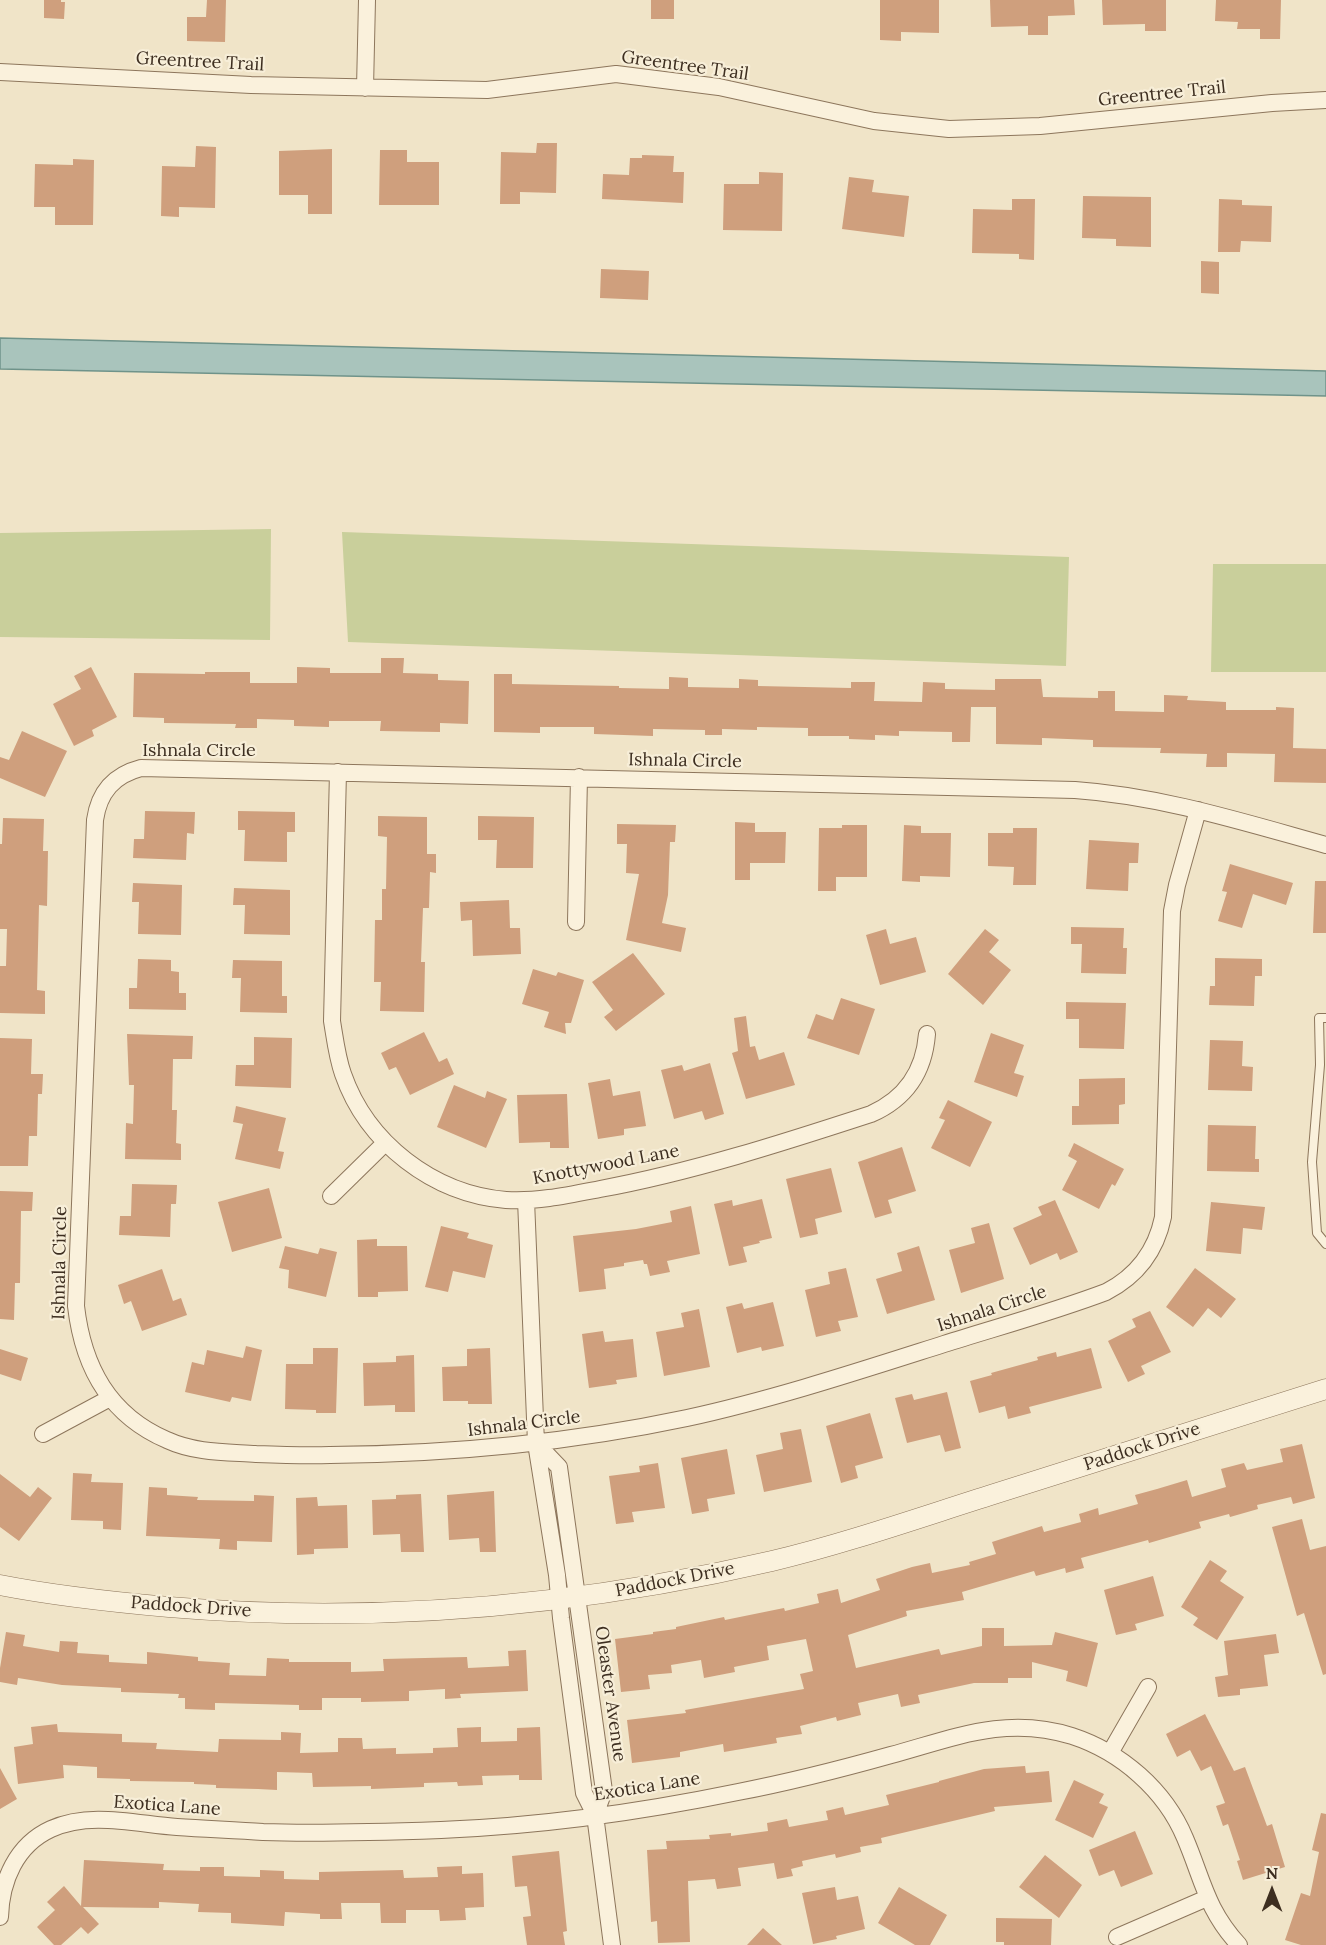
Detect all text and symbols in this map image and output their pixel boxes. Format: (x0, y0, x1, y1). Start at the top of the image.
street label: Greentree Trail (620, 46, 750, 86)
street label: Greentree Trail (135, 48, 265, 76)
street label: Greentree Trail (1097, 77, 1227, 111)
street label: Ishnala Circle (142, 740, 256, 762)
street label: Ishnala Circle (628, 749, 742, 773)
street label: Knottywood Lane (531, 1140, 681, 1190)
street label: Ishnala Circle (48, 1206, 72, 1320)
street label: Ishnala Circle (935, 1281, 1049, 1337)
street label: Ishnala Circle (466, 1406, 582, 1442)
street label: Paddock Drive (1081, 1418, 1203, 1476)
street label: Paddock Drive (613, 1558, 737, 1602)
street label: Paddock Drive (130, 1592, 252, 1622)
street label: Oleaster Avenue (590, 1625, 630, 1763)
street label: Exotica Lane (592, 1768, 702, 1806)
street label: Exotica Lane (113, 1791, 221, 1821)
north arrow (1242, 1861, 1302, 1921)
text: N (1266, 1863, 1278, 1883)

